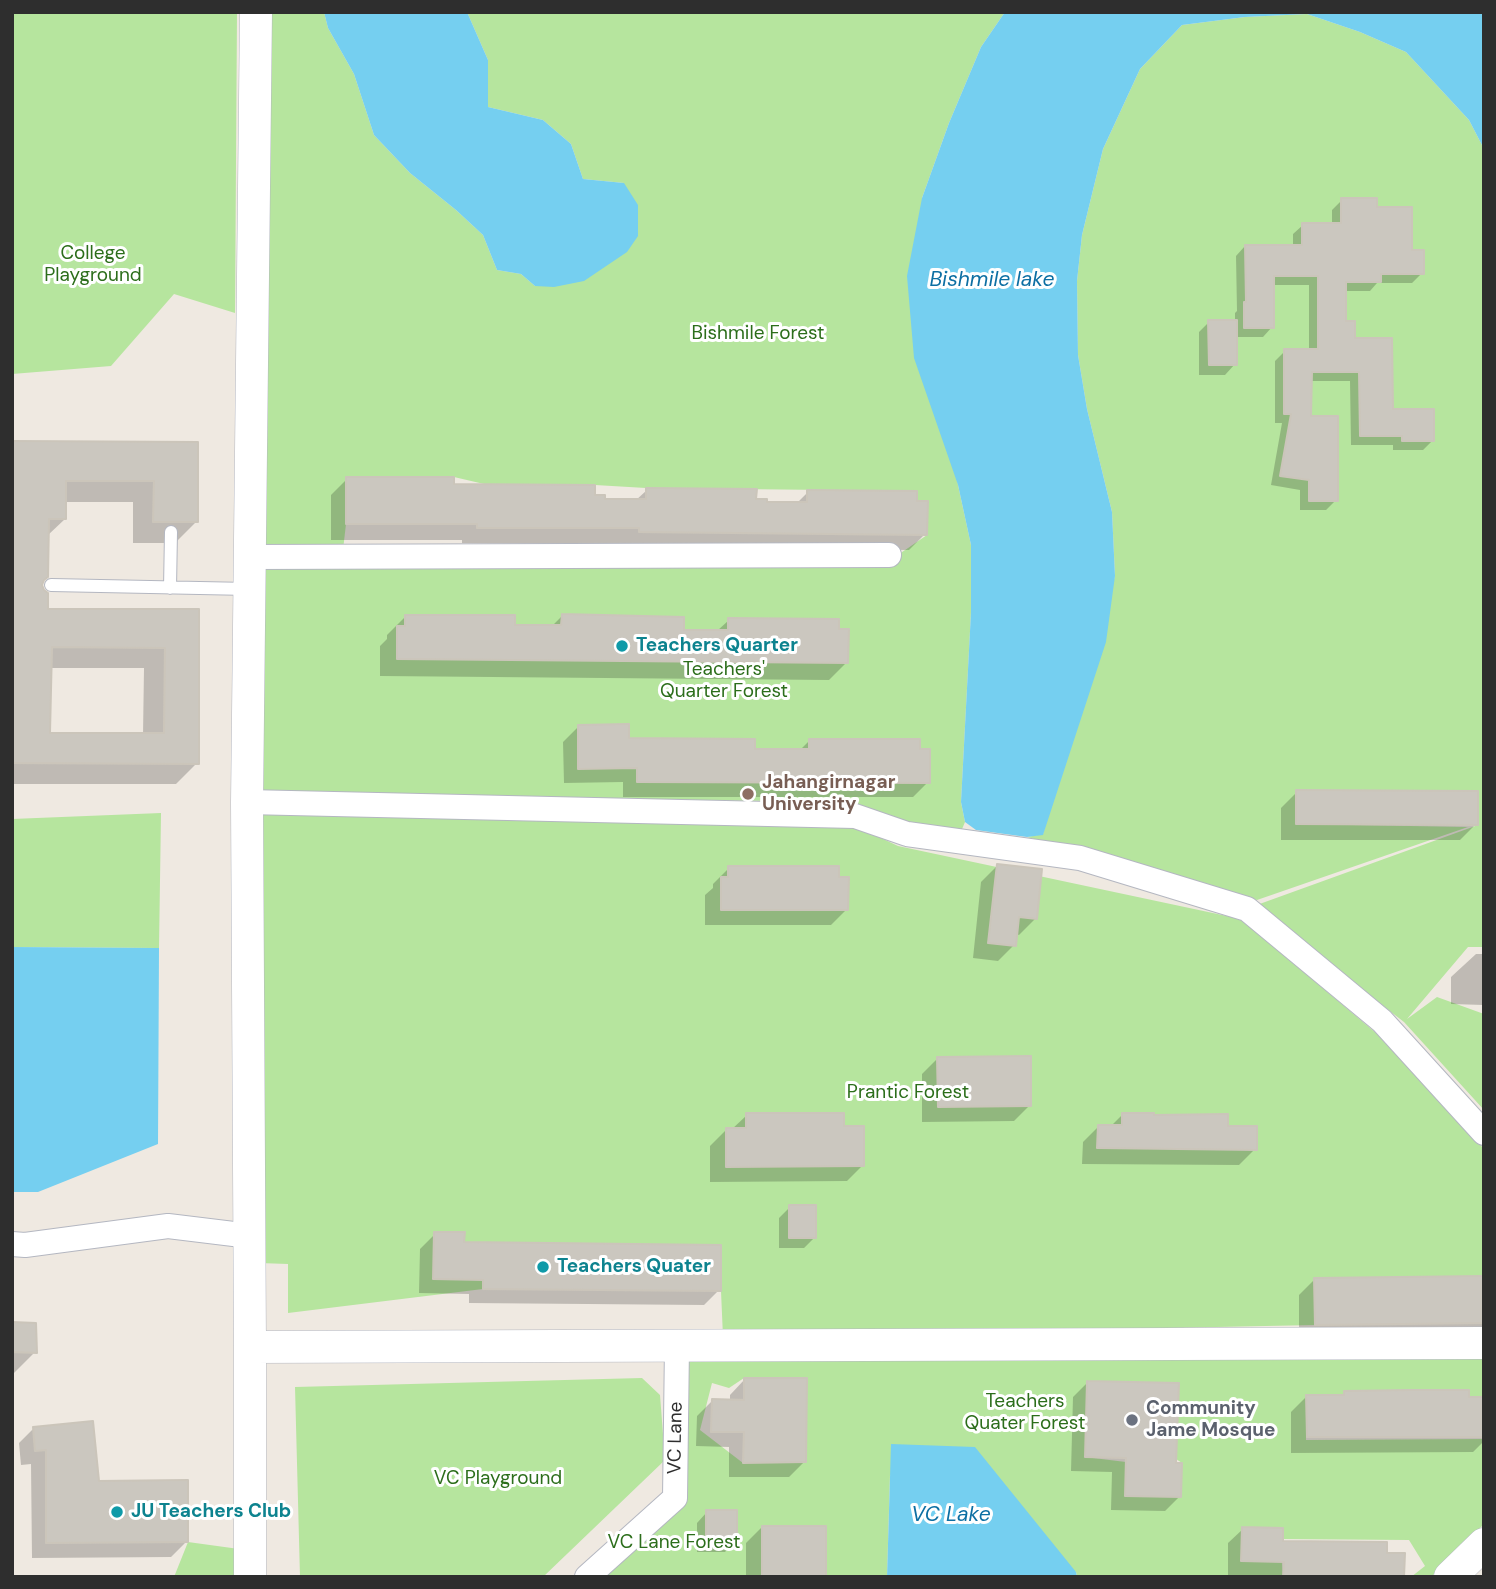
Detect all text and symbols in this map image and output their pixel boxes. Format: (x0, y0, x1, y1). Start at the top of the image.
park label: College Playground (44, 243, 142, 287)
water label: Bishmile lake (929, 267, 1055, 293)
park label: Bishmile Forest (691, 323, 825, 345)
place label: Teachers Quarter (636, 635, 798, 657)
marker: Teachers Quarter (614, 638, 630, 654)
park label: Teachers' Quarter Forest (660, 659, 788, 703)
place label: Jahangirnagar University (762, 772, 895, 816)
marker: Jahangirnagar University (740, 786, 756, 802)
park label: Prantic Forest (847, 1082, 969, 1104)
place label: Teachers Quater (557, 1256, 711, 1278)
marker: Teachers Quater (535, 1259, 551, 1275)
park label: Teachers Quater Forest (965, 1391, 1085, 1435)
place label: Community Jame Mosque (1146, 1398, 1275, 1442)
street label: VC Lane (664, 1401, 688, 1475)
marker: Community Jame Mosque (1124, 1412, 1140, 1428)
park label: VC Playground (434, 1468, 562, 1490)
place label: JU Teachers Club (131, 1501, 291, 1523)
water label: VC Lake (911, 1502, 991, 1528)
marker: JU Teachers Club (109, 1504, 125, 1520)
park label: VC Lane Forest (607, 1532, 741, 1554)

